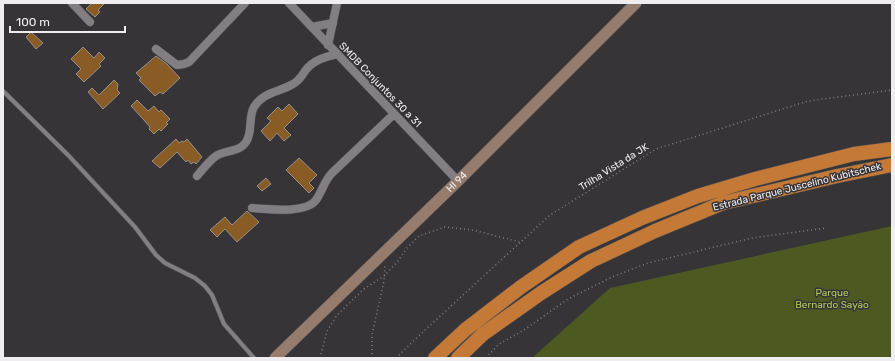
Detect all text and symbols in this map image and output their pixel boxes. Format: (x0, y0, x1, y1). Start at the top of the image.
scale bar (10, 8, 125, 34)
text: 100 m (16, 15, 50, 29)
street label: SMDB Conjuntos 30 a 31 (336, 40, 424, 130)
street label: Trilha Vista da JK (577, 141, 651, 193)
street label: Estrada Parque Juscelino Kubitschek (712, 160, 883, 214)
street label: HI 94 (444, 169, 470, 195)
park label: Parque Bernardo Sayão (795, 287, 869, 311)

